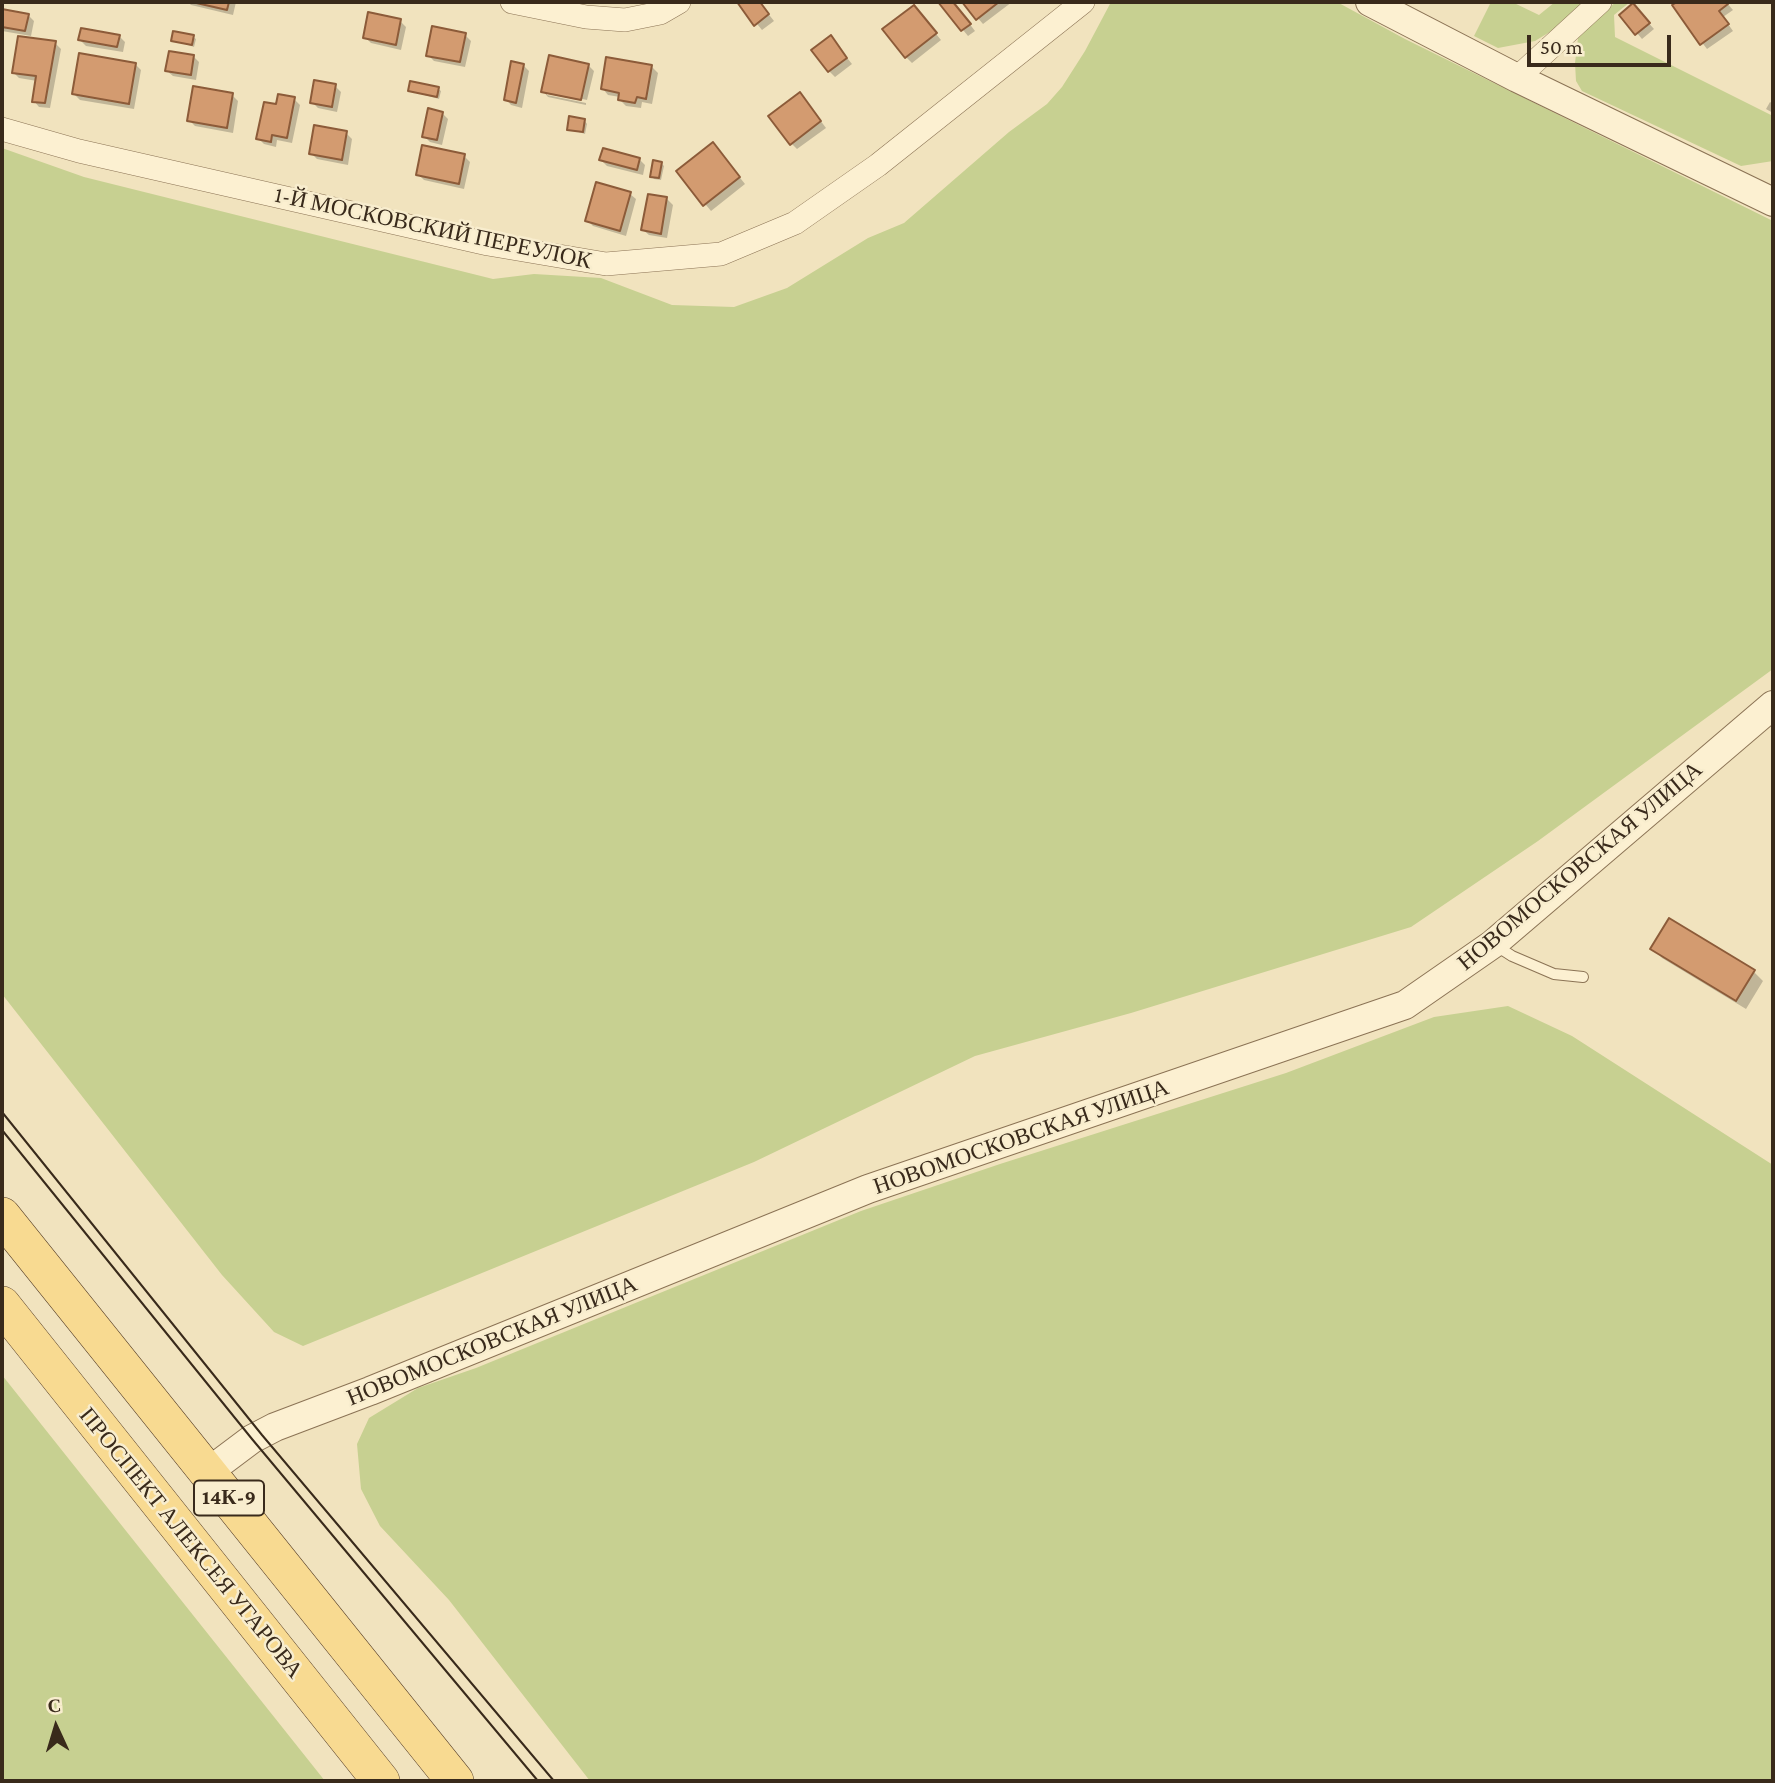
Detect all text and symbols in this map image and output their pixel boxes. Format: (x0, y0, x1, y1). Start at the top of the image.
scale bar (1530, 21, 1674, 65)
text: 50 m (1540, 35, 1583, 59)
street label: 1-Й МОСКОВСКИЙ ПЕРЕУЛОК (272, 181, 594, 275)
street label: НОВОМОСКОВСКАЯ УЛИЦА (1452, 756, 1708, 976)
street label: НОВОМОСКОВСКАЯ УЛИЦА (870, 1073, 1172, 1201)
street label: НОВОМОСКОВСКАЯ УЛИЦА (343, 1270, 641, 1412)
street label: ПРОСПЕКТ АЛЕКСЕЯ УГАРОВА (73, 1402, 309, 1684)
road number: 14К-9 (194, 1480, 264, 1516)
north arrow (21, 1692, 91, 1762)
text: С (47, 1695, 62, 1717)

